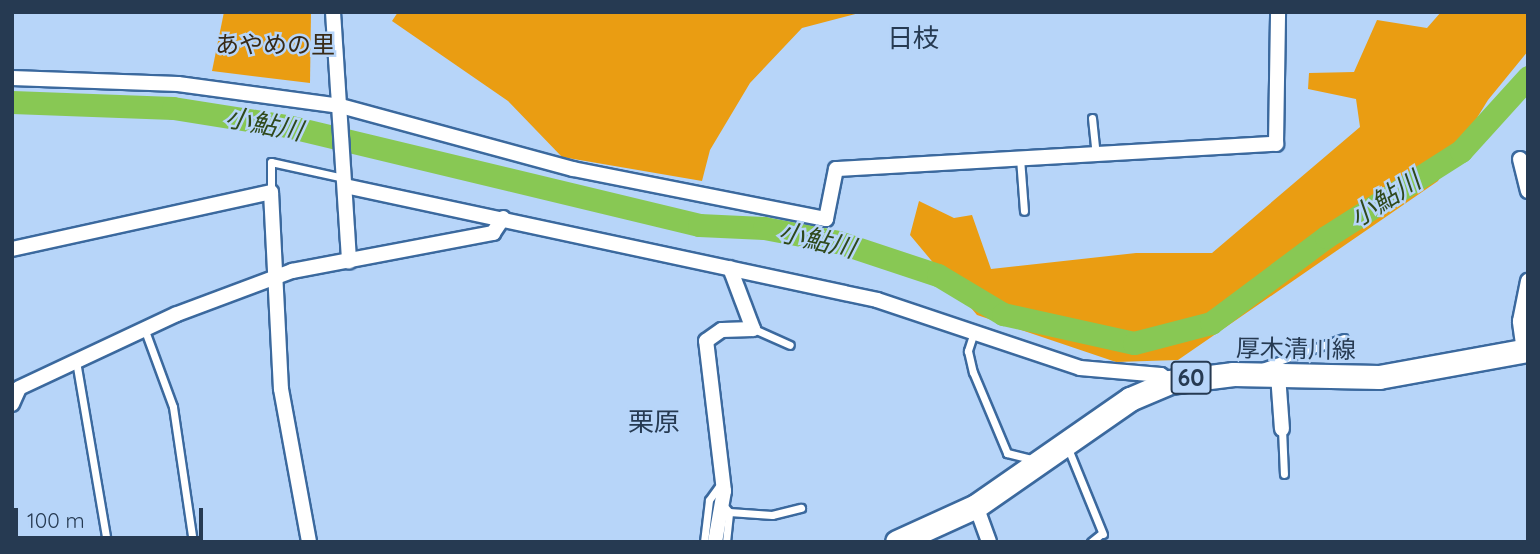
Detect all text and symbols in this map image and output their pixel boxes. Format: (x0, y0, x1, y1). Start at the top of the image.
district label: 日枝 (887, 22, 939, 54)
park label: あやめの里 (215, 31, 335, 59)
water label: 小鮎川 (223, 101, 305, 147)
water label: 小鮎川 (1344, 165, 1426, 233)
water label: 小鮎川 (775, 216, 859, 264)
street label: 厚木清川線 (1236, 334, 1356, 364)
road number: 60 (1170, 358, 1212, 398)
district label: 栗原 (628, 406, 680, 438)
scale bar (18, 494, 206, 538)
text: 100 m (27, 507, 85, 533)

